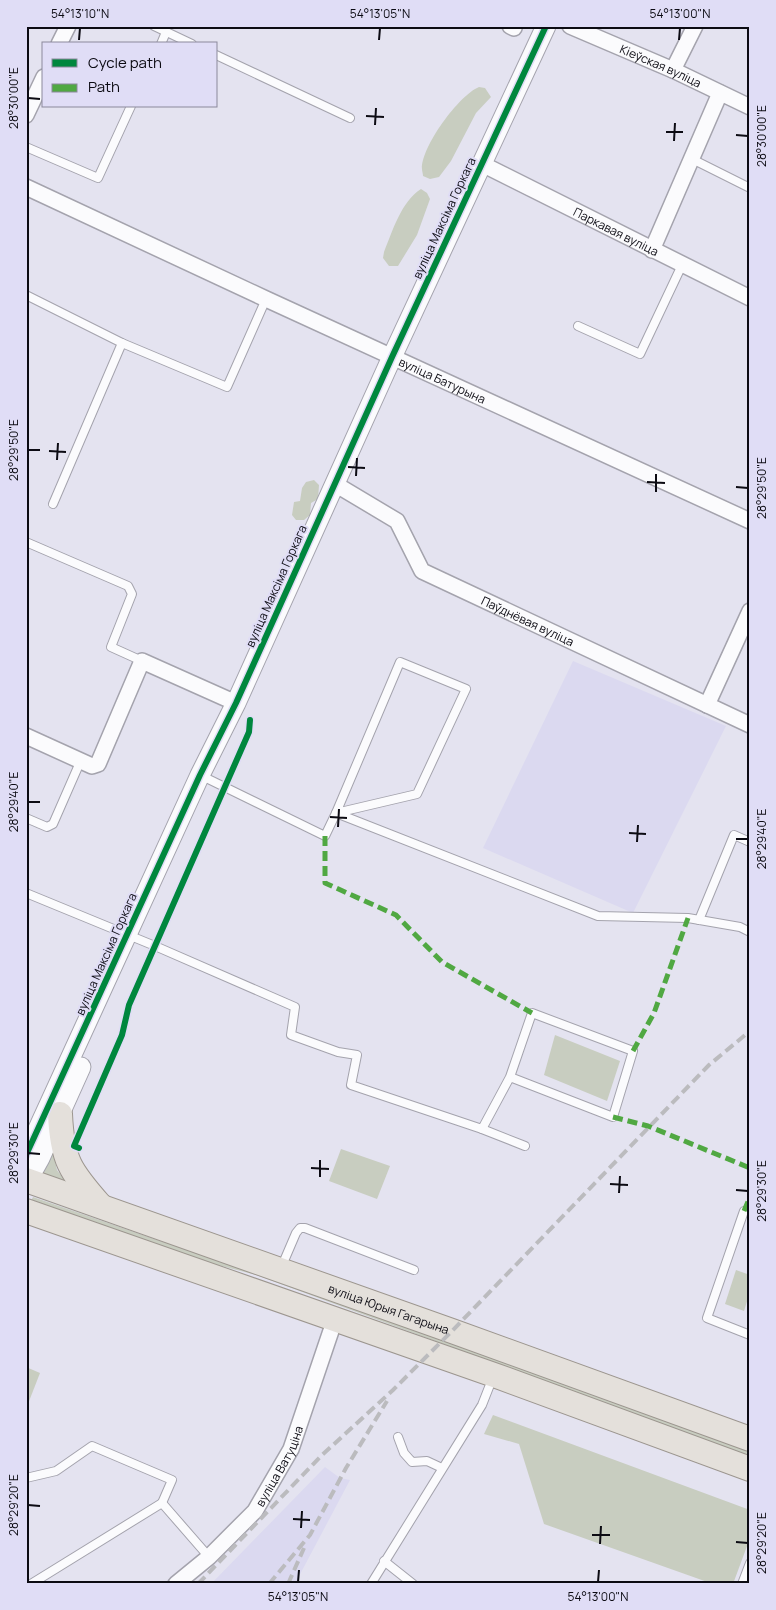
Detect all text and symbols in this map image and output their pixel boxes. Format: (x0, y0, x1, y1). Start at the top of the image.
text: 54°13'10"N (51, 5, 109, 22)
text: 54°13'05"N (350, 5, 410, 22)
text: 54°13'00"N (650, 5, 710, 22)
street label: Кіеўская вуліца (617, 40, 704, 91)
legend (42, 42, 218, 108)
text: Cycle path (88, 52, 162, 73)
text: 28°30'00"E (5, 67, 22, 129)
text: Path (88, 76, 120, 97)
text: 28°30'00"E (753, 105, 770, 167)
street label: вуліца Максіма Горкага (408, 155, 480, 281)
street label: Паркавая вуліца (571, 203, 662, 260)
street label: вуліца Батурына (396, 353, 489, 407)
text: 28°29'50"E (5, 419, 22, 481)
text: 28°29'50"E (753, 457, 770, 519)
street label: вуліца Максіма Горкага (241, 522, 311, 650)
street label: Паўднёвая вуліца (479, 592, 577, 650)
text: 28°29'40"E (5, 772, 22, 832)
text: 28°29'40"E (753, 809, 770, 869)
street label: вуліца Максіма Горкага (71, 890, 141, 1018)
text: 28°29'30"E (5, 1122, 22, 1184)
text: 28°29'30"E (753, 1160, 770, 1222)
street label: вуліца Юрыя Гагарына (326, 1279, 452, 1338)
street label: вуліца Ватуціна (251, 1423, 307, 1509)
text: 28°29'20"E (5, 1474, 22, 1536)
text: 28°29'20"E (753, 1512, 770, 1574)
text: 54°13'05"N (268, 1588, 328, 1605)
text: 54°13'00"N (568, 1588, 628, 1605)

